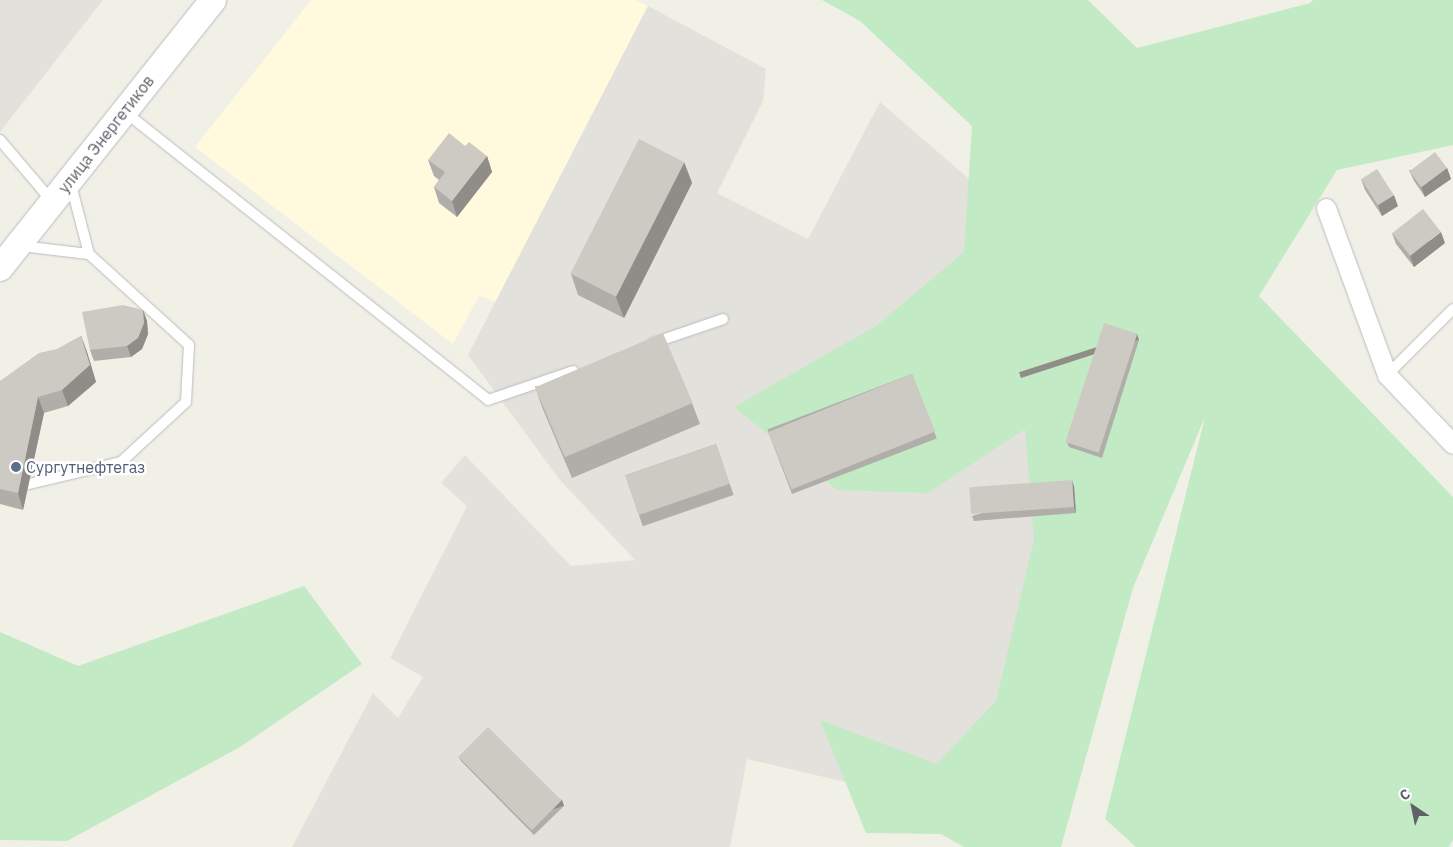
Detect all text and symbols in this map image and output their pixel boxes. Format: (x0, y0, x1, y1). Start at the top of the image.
street label: улица Энергетиков (54, 71, 158, 197)
place label: Сургутнефтегаз (26, 457, 145, 477)
marker: Сургутнефтегаз (10, 461, 22, 473)
north arrow (1388, 782, 1438, 832)
text: С (1396, 785, 1413, 805)

